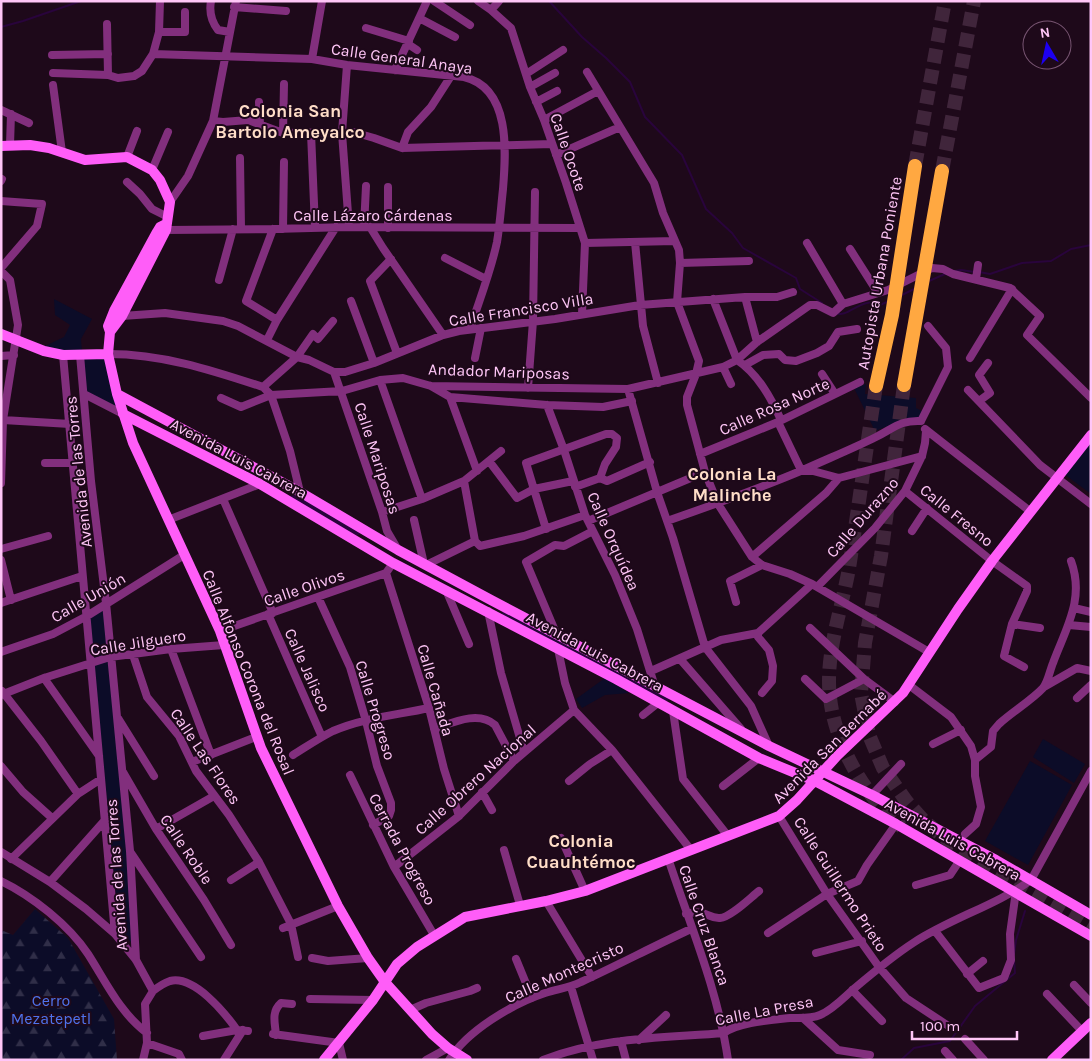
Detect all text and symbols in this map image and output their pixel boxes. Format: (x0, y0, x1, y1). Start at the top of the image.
north arrow (1022, 20, 1072, 70)
text: N (1039, 23, 1051, 42)
street label: Calle General Anaya (330, 39, 474, 78)
district label: Colonia San Bartolo Ameyalco (215, 100, 365, 143)
street label: Calle Ocote (546, 111, 591, 194)
street label: Autopista Urbana Poniente (853, 175, 906, 371)
street label: Calle Lázaro Cárdenas (293, 206, 453, 225)
street label: Calle Francisco Villa (447, 289, 595, 330)
street label: Andador Mariposas (428, 360, 570, 383)
street label: Calle Rosa Norte (716, 374, 832, 439)
street label: Avenida de las Torres (61, 395, 96, 549)
street label: Calle Mariposas (351, 400, 405, 516)
street label: Avenida Luis Cabrera (167, 414, 311, 503)
district label: Colonia La Malinche (688, 463, 776, 506)
street label: Calle Durazno (822, 473, 902, 561)
street label: Calle Fresno (916, 480, 997, 551)
street label: Calle Orquídea (583, 489, 644, 593)
street label: Calle Olivos (261, 565, 347, 610)
street label: Calle Alfonso Corona del Rosal (199, 567, 298, 778)
street label: Calle Unión (48, 568, 129, 626)
street label: Avenida Luis Cabrera (523, 607, 667, 696)
street label: Calle Jalisco (281, 625, 334, 715)
street label: Calle Jilguero (89, 626, 187, 659)
street label: Calle Cañada (413, 642, 458, 738)
street label: Calle Progreso (351, 658, 400, 762)
street label: Avenida San Bernabé (768, 685, 890, 807)
street label: Calle Las Flores (166, 704, 245, 808)
street label: Calle Obrero Nacional (411, 720, 540, 839)
street label: Cerrada Progreso (365, 790, 440, 908)
street label: Avenida Luis Cabrera (881, 794, 1024, 885)
street label: Avenida de las Torres (102, 798, 131, 952)
street label: Calle Roble (156, 811, 217, 888)
street label: Calle Guillermo Prieto (790, 813, 891, 955)
district label: Colonia Cuauhtémoc (526, 830, 636, 873)
street label: Calle Cruz Blanca (675, 862, 734, 988)
street label: Calle Montecristo (502, 938, 626, 1007)
park label: Cerro Mezatepetl (11, 991, 91, 1028)
street label: Calle La Presa (713, 992, 815, 1029)
scale bar (912, 1008, 1017, 1040)
text: 100 m (920, 1017, 960, 1035)

